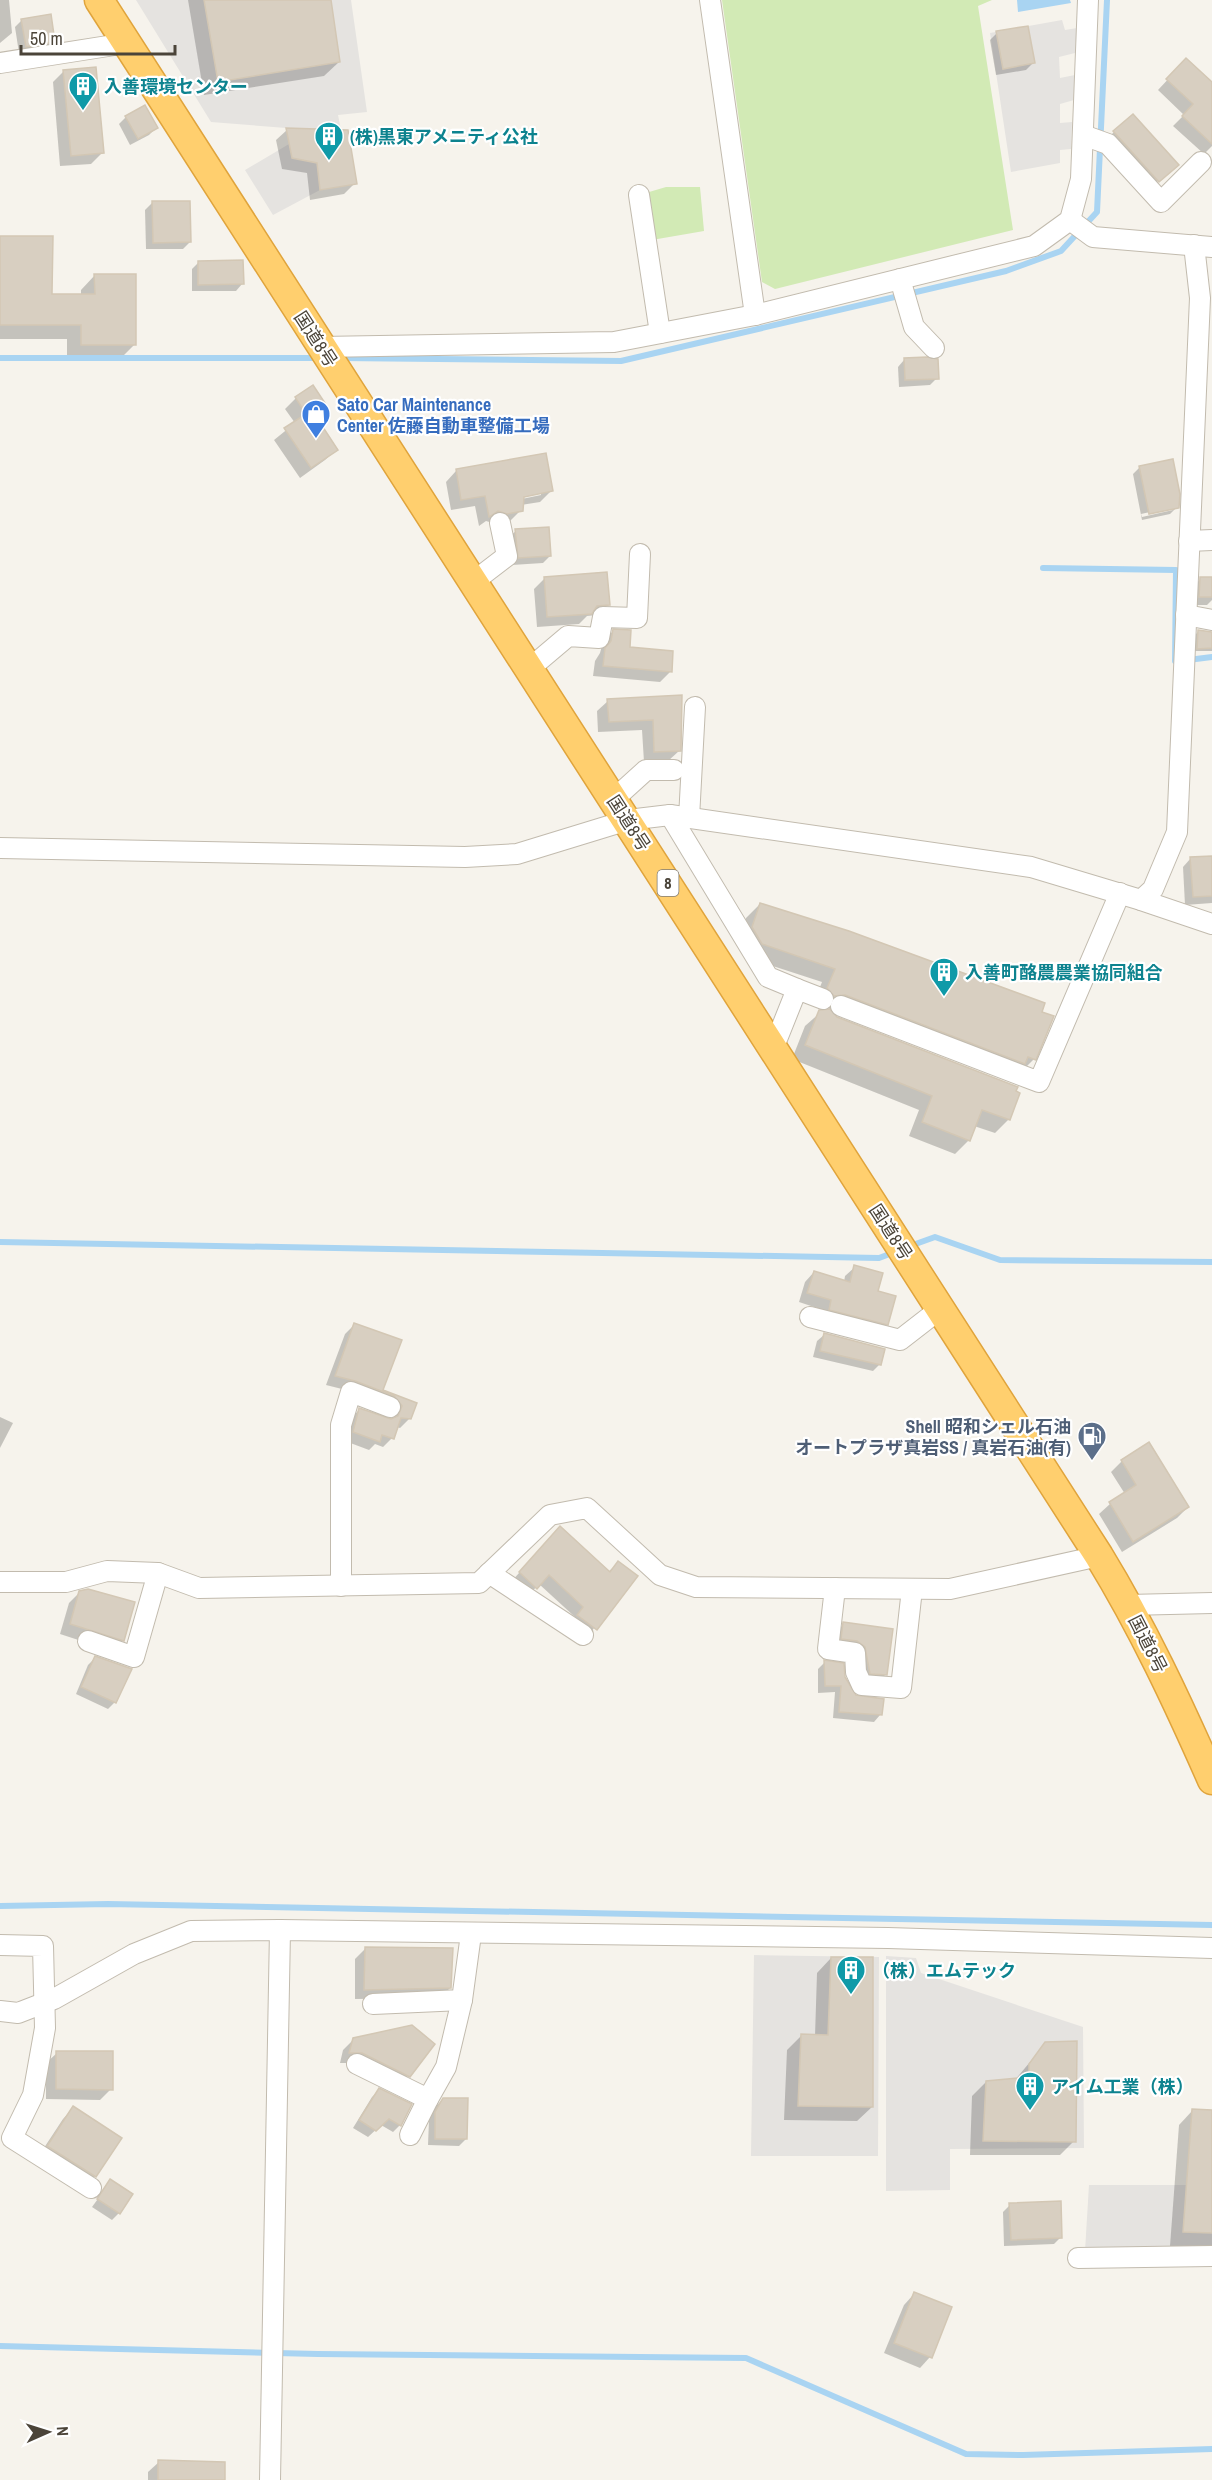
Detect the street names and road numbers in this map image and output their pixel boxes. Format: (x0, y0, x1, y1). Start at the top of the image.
street label: 国道8号 (289, 306, 343, 372)
street label: 国道8号 (602, 790, 656, 856)
road number: 8 (658, 870, 678, 896)
street label: 国道8号 (864, 1199, 918, 1265)
street label: 国道8号 (1123, 1611, 1173, 1677)

